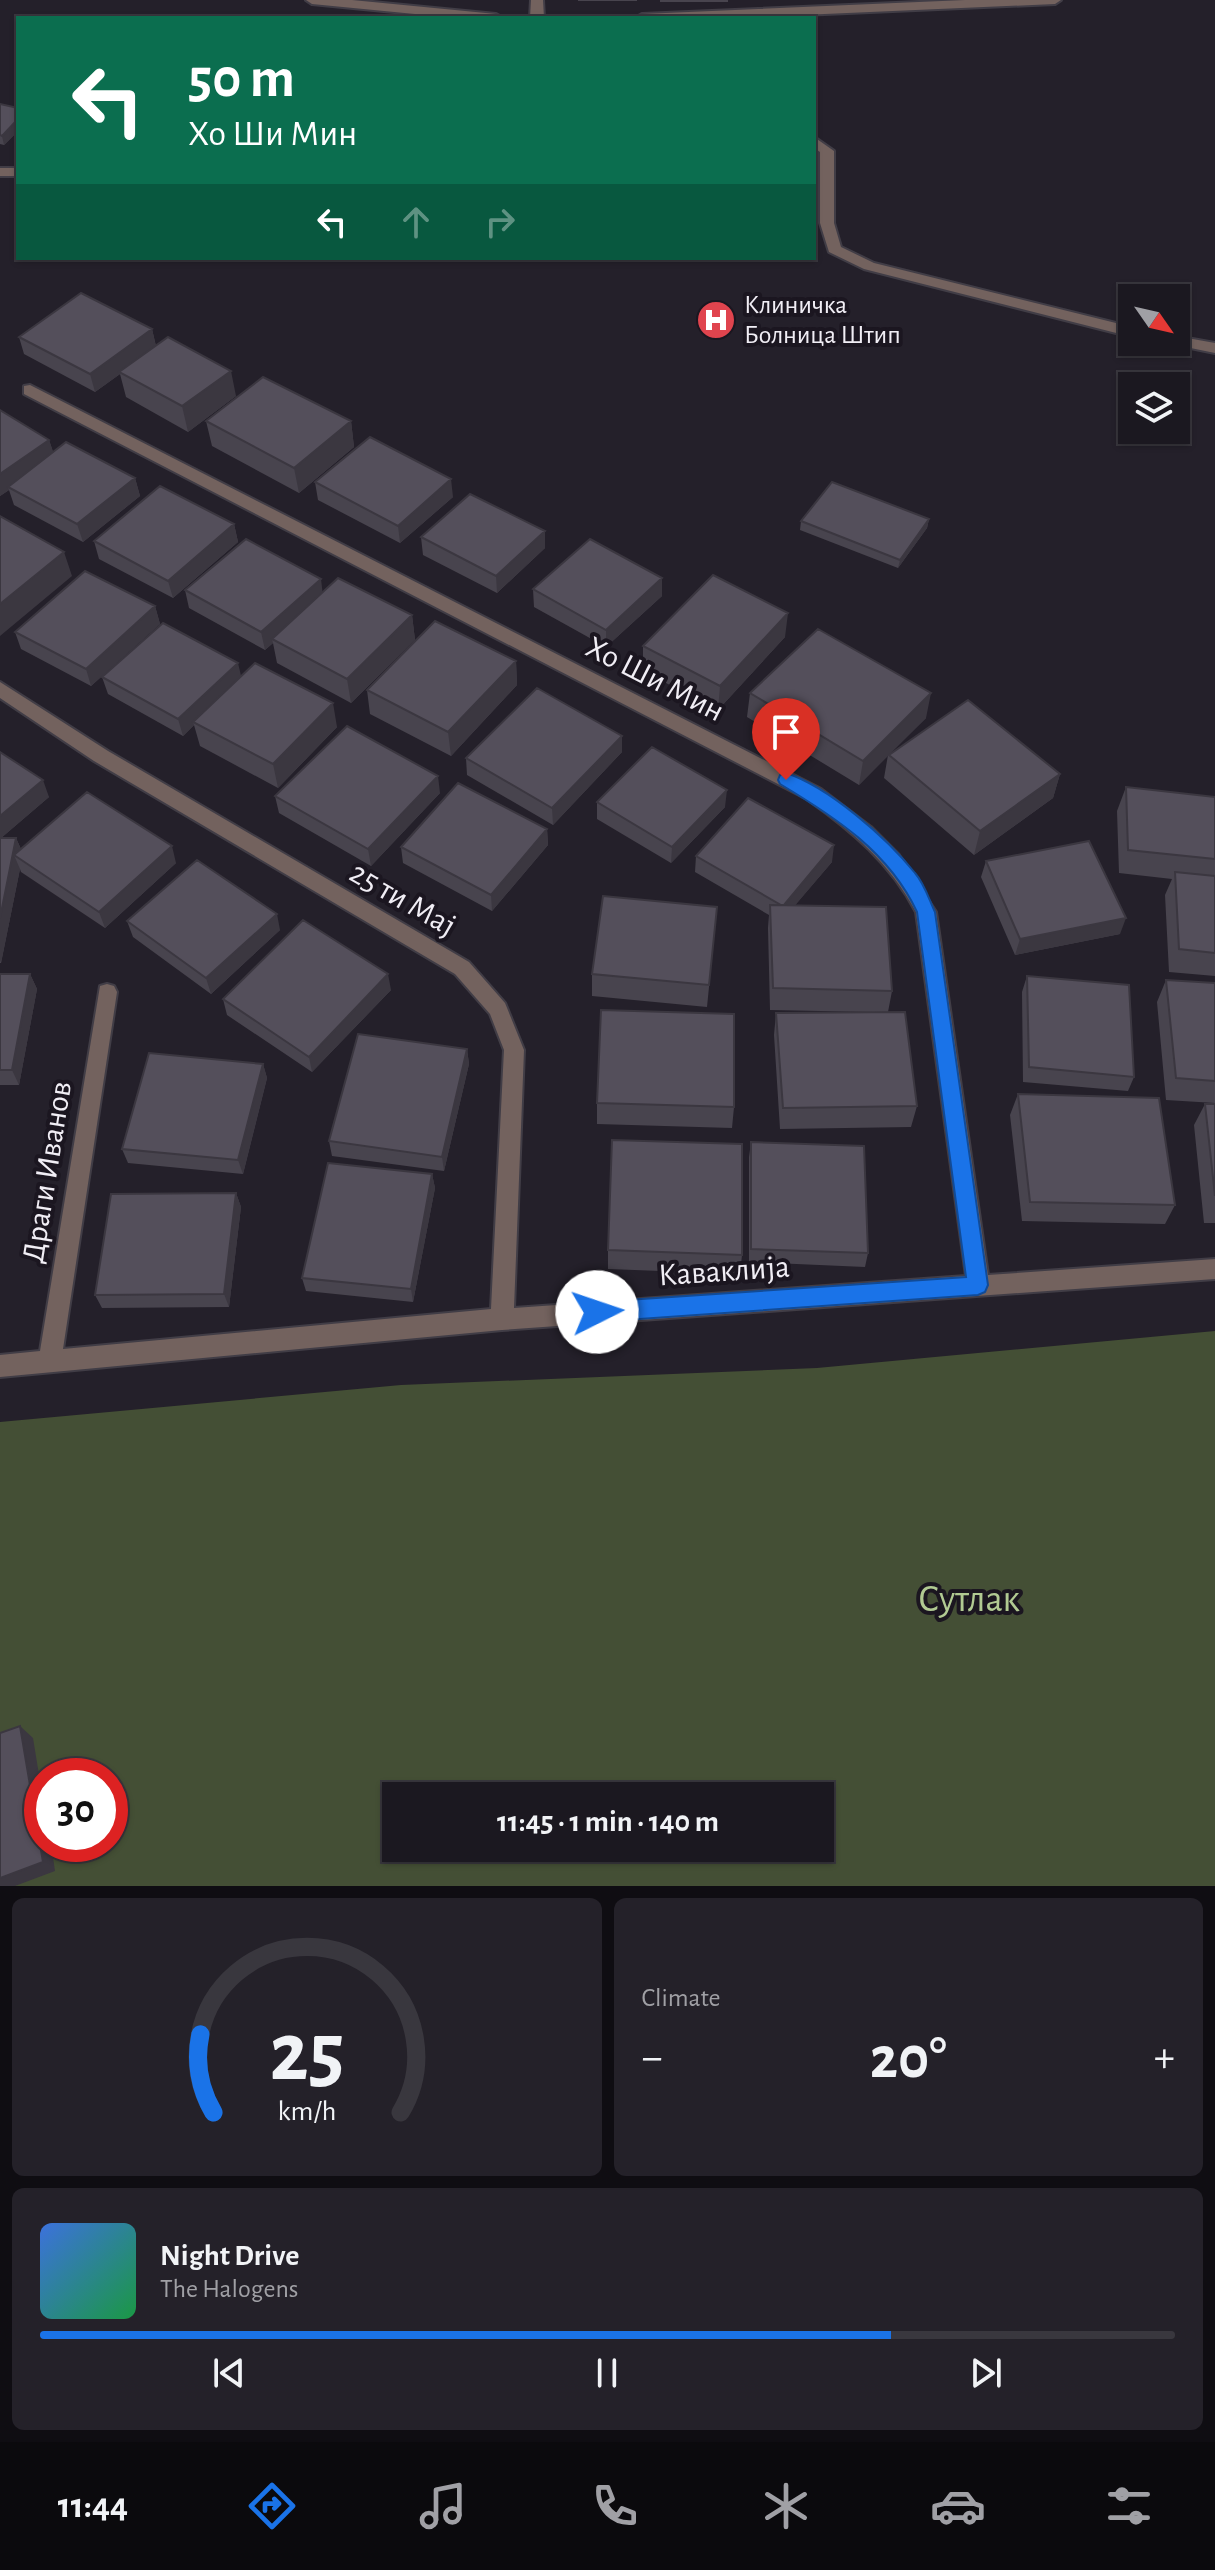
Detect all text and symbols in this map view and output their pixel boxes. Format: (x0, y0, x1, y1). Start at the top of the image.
icon: left (56, 48, 160, 152)
text: 50 m (188, 51, 295, 107)
text: Хо Ши Мин (188, 116, 357, 152)
icon: left (310, 200, 354, 244)
icon: ahead (394, 200, 438, 244)
icon: right (478, 200, 522, 244)
north arrow (1118, 284, 1190, 356)
map controls (1118, 284, 1190, 444)
place label: Клиничка Болница Штип (744, 292, 901, 348)
hospital icon: Клиничка Болница Штип (695, 299, 737, 341)
button: layers (1118, 372, 1190, 444)
street label: Хо Ши Мин (581, 631, 729, 727)
pin (752, 698, 820, 780)
icon: arrive (764, 710, 808, 754)
street label: 25 ти Мај (345, 856, 461, 942)
street label: Драги Иванов (17, 1079, 77, 1265)
street label: Каваклија (657, 1250, 791, 1292)
position arrow (555, 1270, 639, 1354)
park label: Сутлак (918, 1581, 1020, 1619)
speed limit sign: 30 (24, 1758, 128, 1862)
text: 11:45 · 1 min · 140 m (497, 1807, 719, 1837)
text: Climate (642, 1985, 720, 2011)
text: 25 (269, 2012, 344, 2096)
text: 20° (870, 2029, 947, 2089)
text: − (642, 2036, 663, 2080)
text: + (1154, 2036, 1175, 2080)
text: km/h (277, 2097, 336, 2126)
text: Night Drive (160, 2241, 299, 2271)
text: The Halogens (160, 2276, 298, 2302)
icon: previous (207, 2351, 251, 2395)
icon: pause (585, 2351, 629, 2395)
icon: next (964, 2351, 1008, 2395)
icon: directions (244, 2478, 300, 2534)
icon: music (415, 2478, 471, 2534)
icon: phone (587, 2478, 643, 2534)
icon: climate (758, 2478, 814, 2534)
icon: car (930, 2478, 986, 2534)
icon: filters (1101, 2478, 1157, 2534)
text: 11:44 (58, 2488, 128, 2524)

